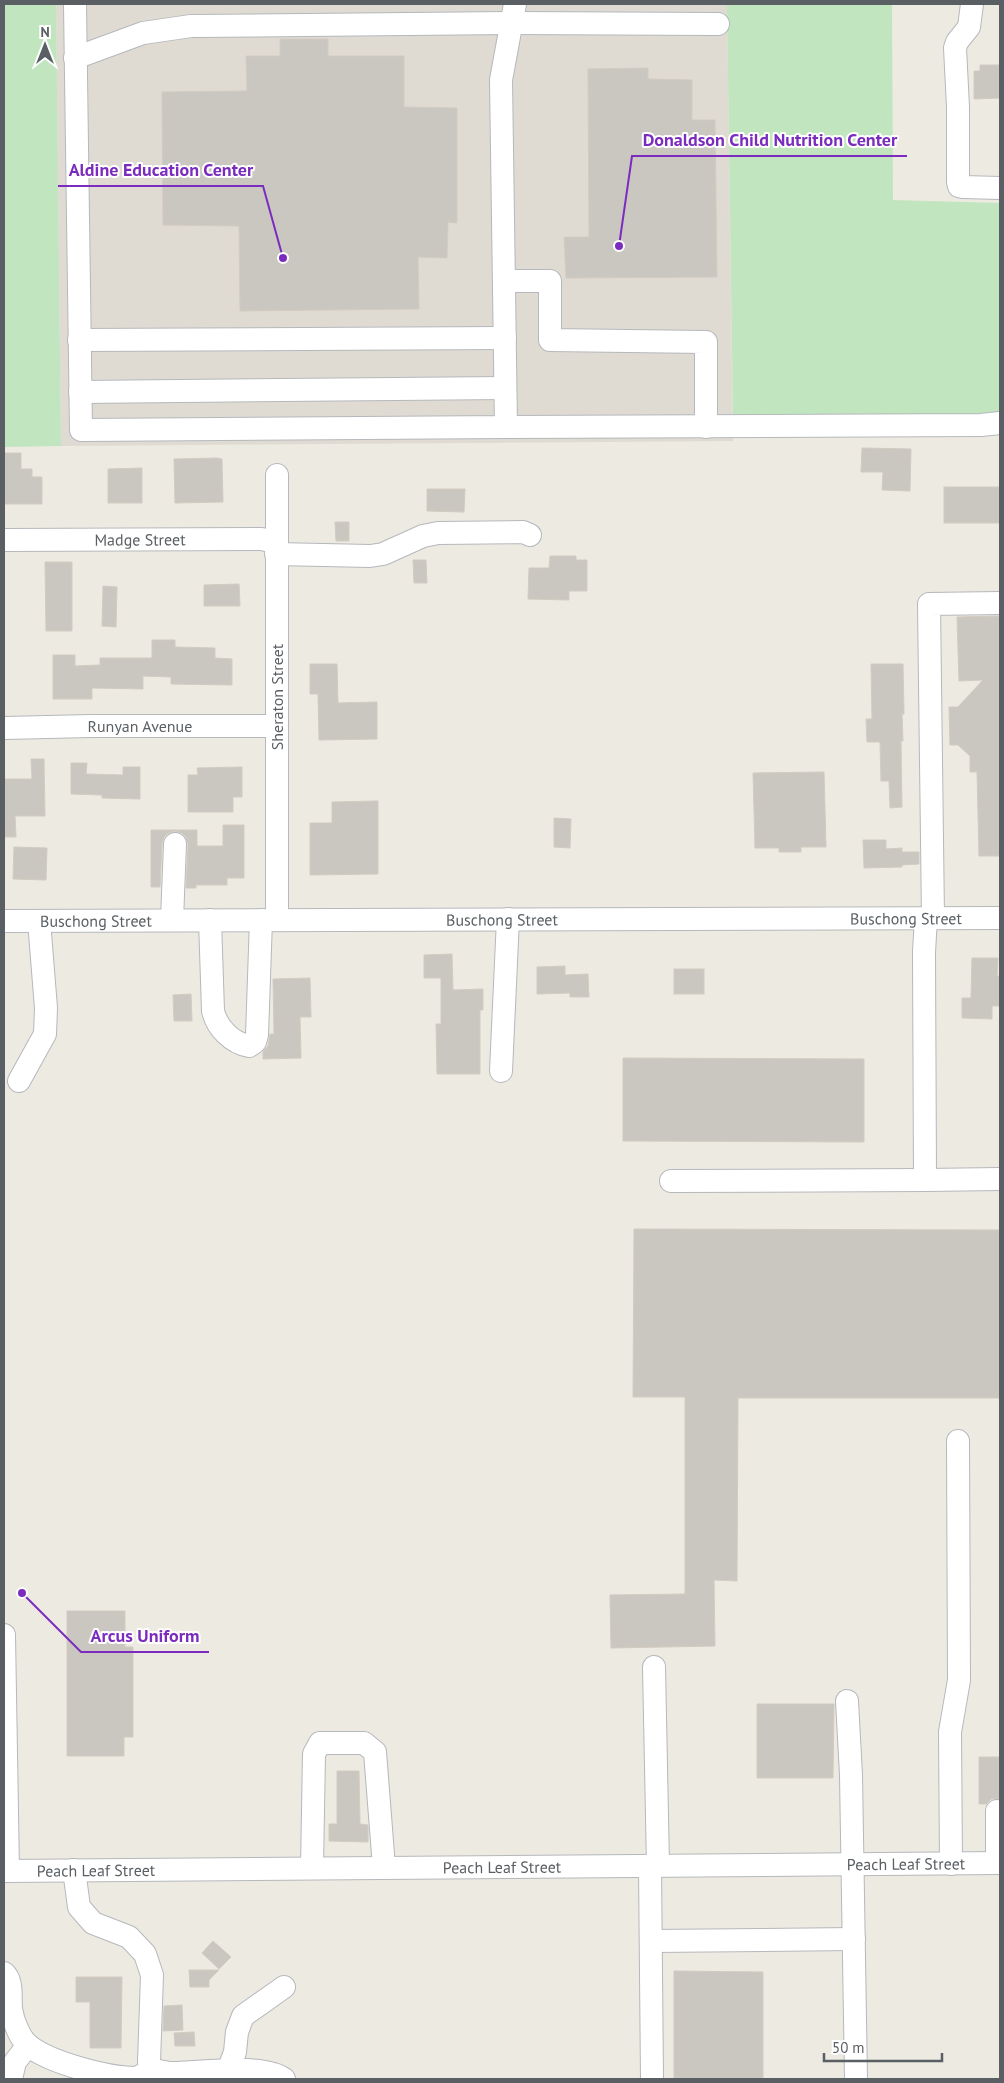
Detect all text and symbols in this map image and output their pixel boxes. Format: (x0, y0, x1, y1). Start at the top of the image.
north arrow (20, 20, 70, 70)
text: N (40, 23, 50, 41)
callout: Donaldson Child Nutrition Center (632, 123, 907, 156)
text: Donaldson Child Nutrition Center (643, 128, 898, 151)
callout: Aldine Education Center (58, 153, 263, 186)
text: Aldine Education Center (69, 158, 254, 181)
street label: Madge Street (94, 529, 186, 550)
street label: Sheraton Street (267, 643, 287, 750)
street label: Runyan Avenue (88, 716, 192, 736)
street label: Buschong Street (850, 908, 963, 928)
street label: Buschong Street (446, 909, 559, 930)
street label: Buschong Street (40, 911, 153, 931)
callout: Arcus Uniform (81, 1619, 209, 1652)
text: Arcus Uniform (91, 1624, 199, 1647)
street label: Peach Leaf Street (847, 1853, 966, 1874)
street label: Peach Leaf Street (443, 1857, 562, 1877)
street label: Peach Leaf Street (37, 1860, 156, 1881)
scale bar (824, 2030, 942, 2062)
text: 50 m (832, 2038, 865, 2057)

